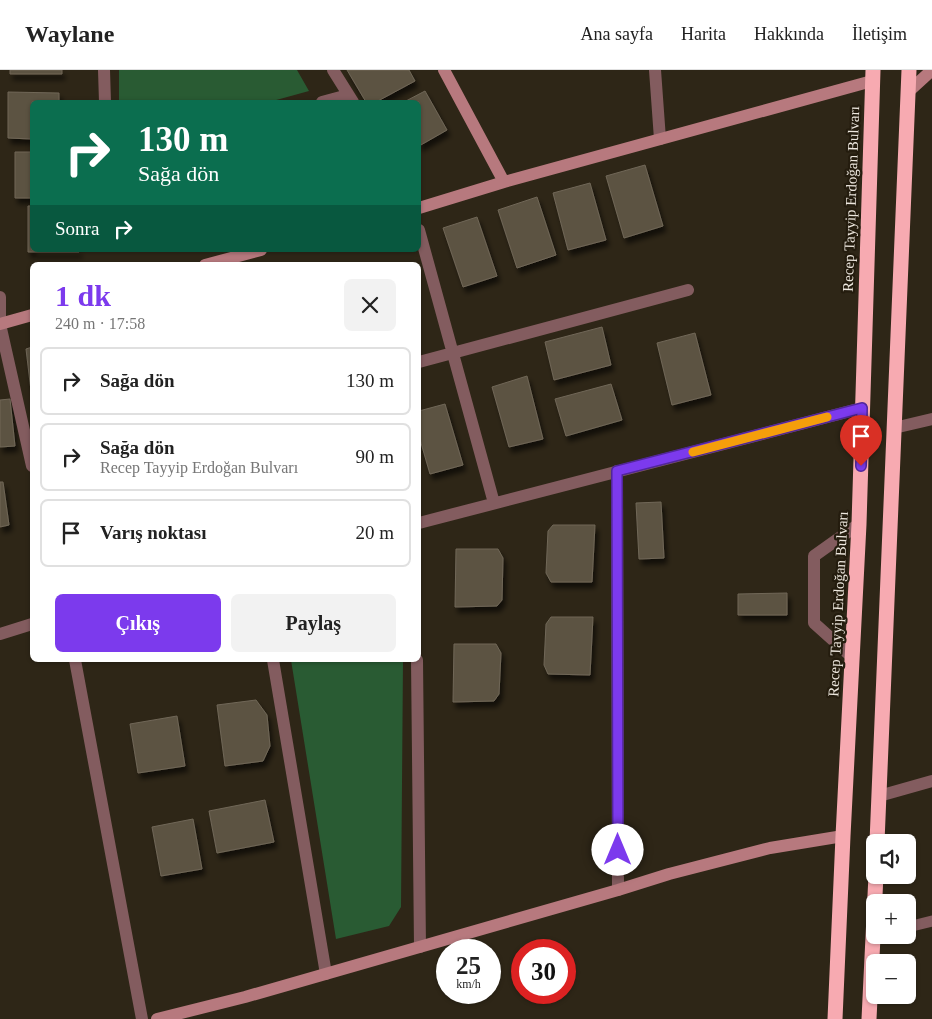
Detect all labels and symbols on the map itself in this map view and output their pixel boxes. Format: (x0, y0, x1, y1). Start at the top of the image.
street label: Recep Tayyip Erdoğan Bulvarı (840, 106, 862, 292)
pin (840, 415, 882, 466)
street label: Recep Tayyip Erdoğan Bulvarı (825, 511, 851, 697)
position arrow (591, 823, 643, 875)
speed limit sign: 30 (511, 939, 576, 1004)

